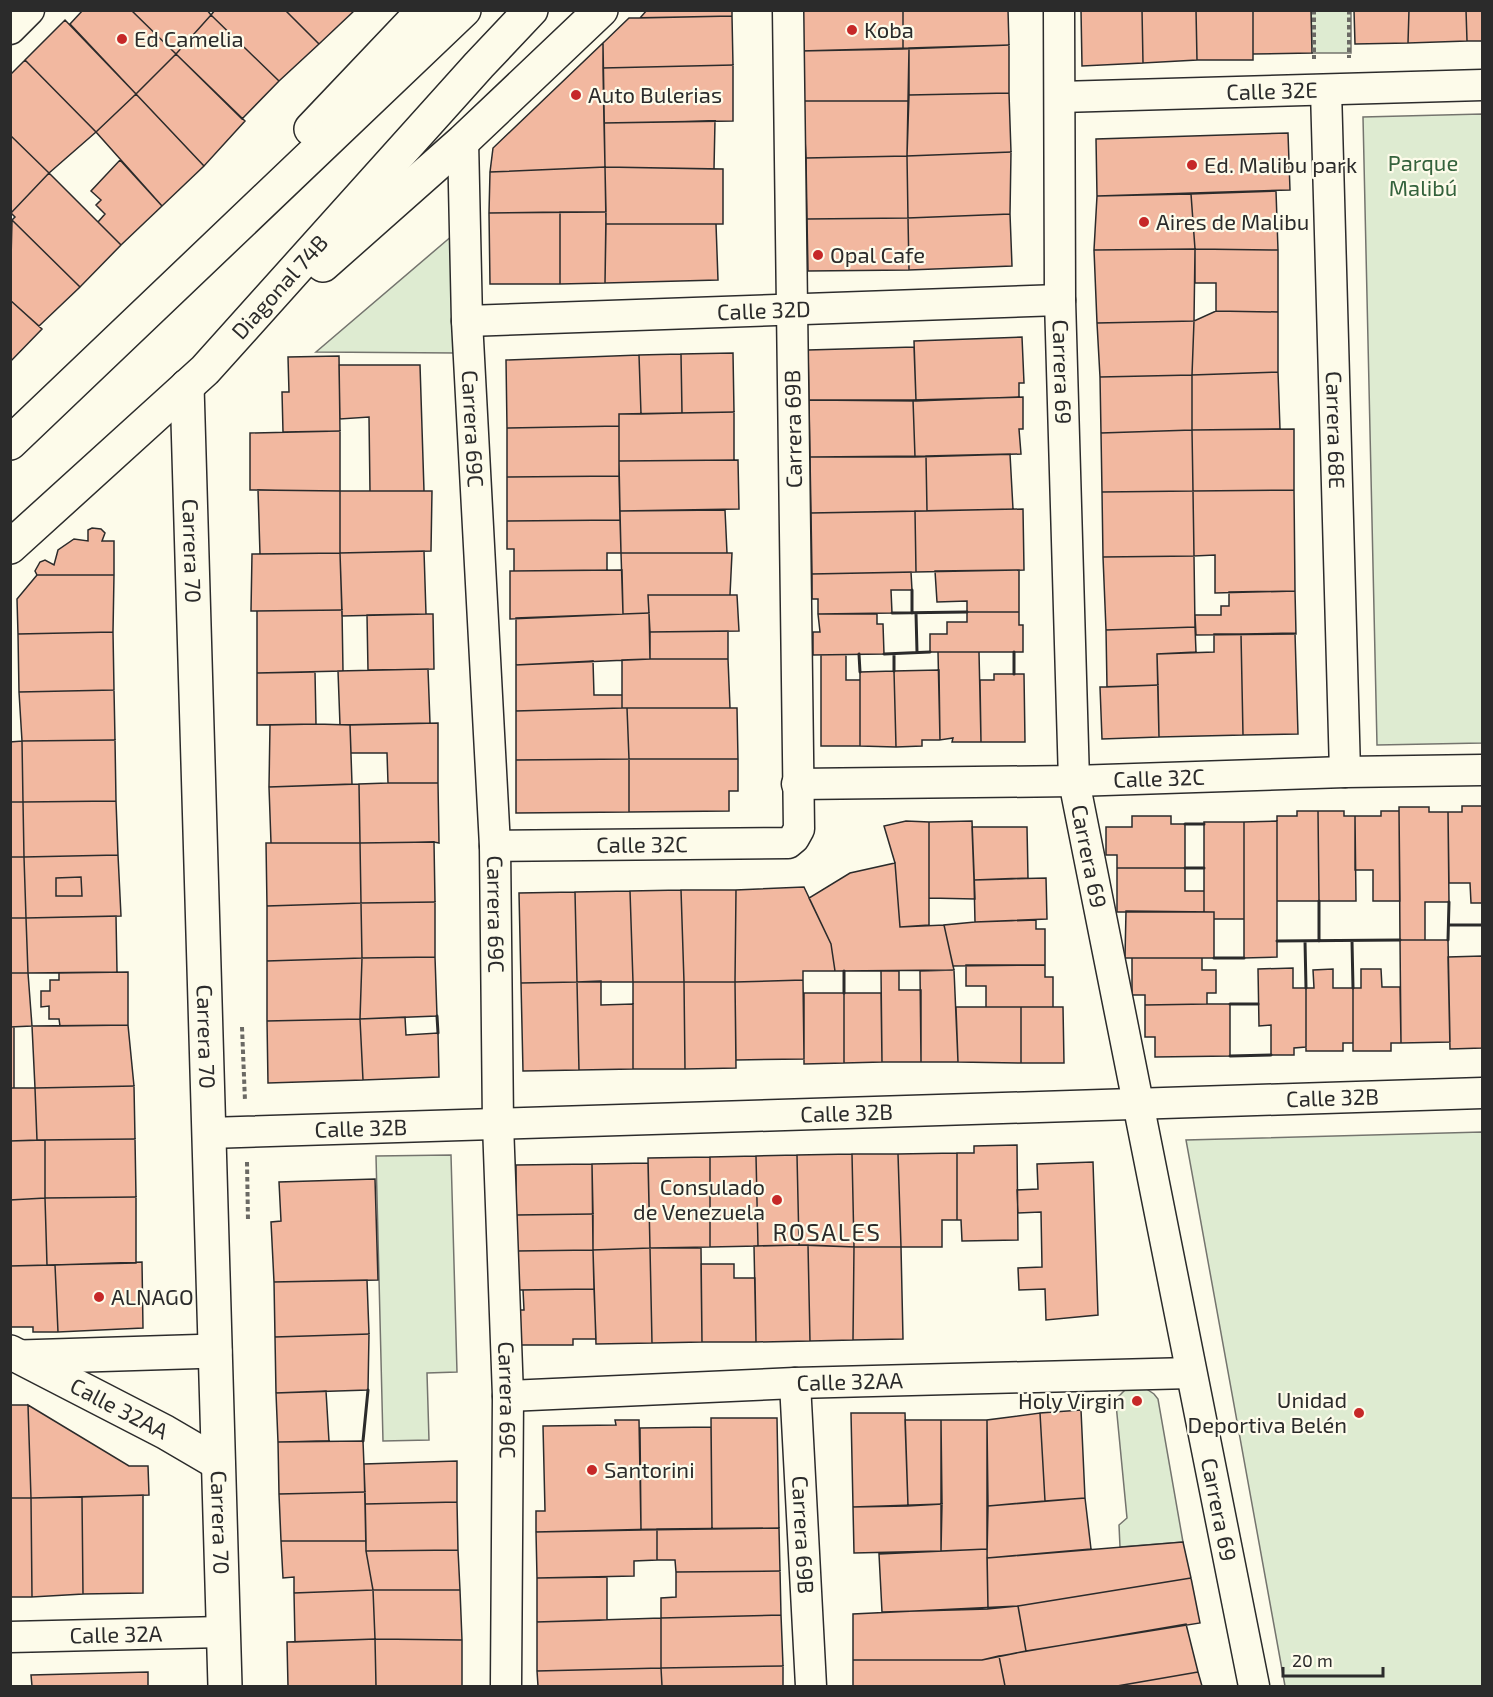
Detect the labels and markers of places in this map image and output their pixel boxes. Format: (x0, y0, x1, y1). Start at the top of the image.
place label: Koba (864, 16, 914, 42)
marker: Koba (845, 23, 859, 37)
place label: Ed Camelia (134, 25, 244, 51)
marker: Ed Camelia (115, 32, 129, 46)
place label: Auto Bulerias (588, 81, 722, 107)
marker: Auto Bulerias (569, 88, 583, 102)
place label: Ed. Malibu park (1204, 151, 1357, 177)
marker: Ed. Malibu park (1185, 158, 1199, 172)
place label: Aires de Malibu (1156, 208, 1309, 234)
marker: Aires de Malibu (1137, 215, 1151, 229)
place label: Opal Cafe (830, 241, 925, 267)
marker: Opal Cafe (811, 248, 825, 262)
place label: Consulado de Venezuela (633, 1173, 765, 1224)
marker: Consulado de Venezuela (770, 1193, 784, 1207)
place label: ALNAGO (111, 1283, 194, 1309)
marker: ALNAGO (92, 1290, 106, 1304)
place label: Unidad Deportiva Belén (1188, 1386, 1347, 1437)
place label: Holy Virgin (1018, 1387, 1125, 1413)
marker: Holy Virgin (1130, 1394, 1144, 1408)
marker: Unidad Deportiva Belén (1352, 1406, 1366, 1420)
place label: Santorini (604, 1456, 695, 1482)
marker: Santorini (585, 1463, 599, 1477)

